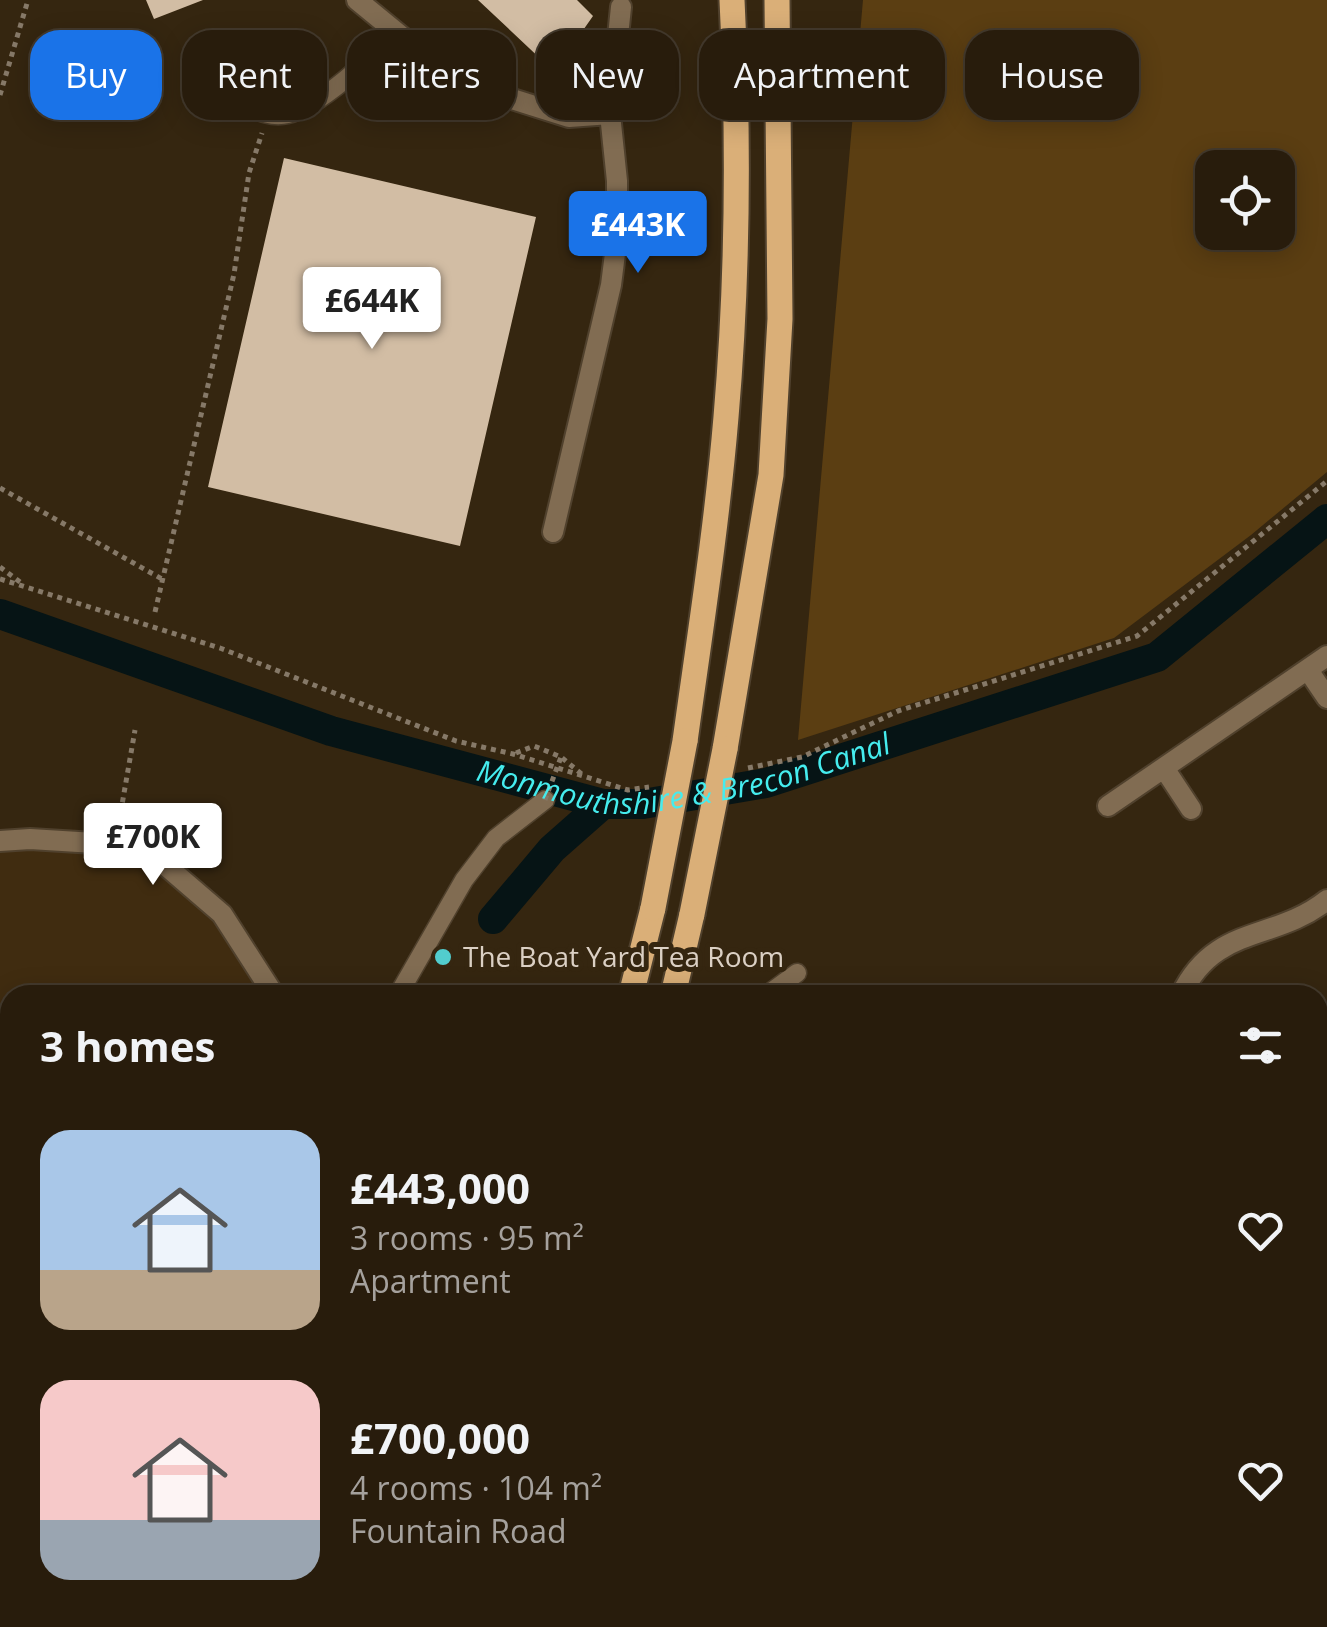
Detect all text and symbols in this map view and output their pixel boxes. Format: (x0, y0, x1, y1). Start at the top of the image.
chip: Buy (30, 30, 162, 120)
chip: Rent (182, 30, 327, 120)
chip: Filters (347, 30, 516, 120)
chip: New (536, 30, 679, 120)
chip: Apartment (699, 30, 945, 120)
chip: House (965, 30, 1139, 120)
map controls (1195, 150, 1295, 250)
button: locate (1195, 150, 1295, 250)
pin: £443K (568, 191, 708, 276)
text: £443K (591, 202, 685, 245)
pin: £644K (302, 267, 442, 352)
text: £644K (325, 278, 419, 321)
water label: Monmouthshire & Brecon Canal (473, 722, 897, 823)
pin: £700K (83, 803, 223, 888)
text: £700K (106, 814, 200, 857)
place label: The Boat Yard Tea Room (463, 937, 784, 975)
marker: The Boat Yard Tea Room (432, 946, 454, 968)
text: 3 homes (40, 1017, 215, 1074)
icon: filters (1233, 1018, 1288, 1073)
text: £443,000 (350, 1159, 530, 1216)
icon: home (120, 1170, 240, 1290)
icon: heart (1233, 1203, 1288, 1258)
text: 3 rooms · 95 m² (350, 1216, 584, 1259)
text: Apartment (350, 1259, 511, 1302)
text: £700,000 (350, 1409, 530, 1466)
icon: home (120, 1420, 240, 1540)
icon: heart (1233, 1453, 1288, 1508)
text: 4 rooms · 104 m² (350, 1466, 602, 1509)
text: Fountain Road (350, 1509, 567, 1552)

